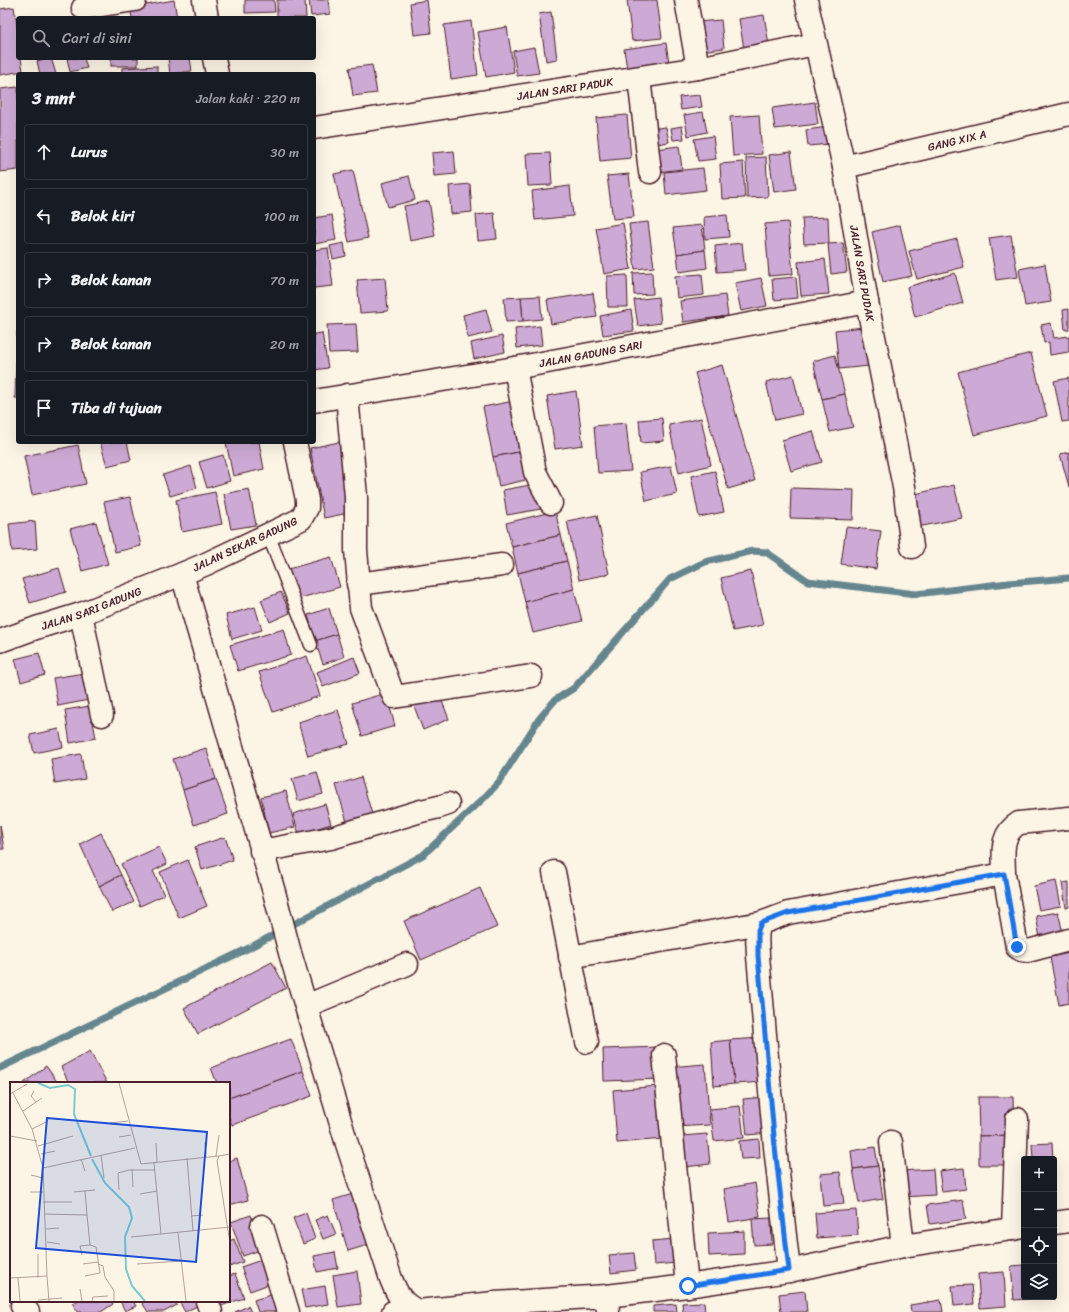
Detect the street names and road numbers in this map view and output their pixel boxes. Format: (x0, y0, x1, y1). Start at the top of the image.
street label: JALAN SARI PADUK (515, 72, 615, 106)
street label: GANG XIX A (926, 125, 988, 157)
street label: JALAN SARI PUDAK (844, 223, 880, 323)
street label: JALAN GADUNG SARI (537, 335, 645, 373)
street label: JALAN SEKAR GADUNG (189, 512, 301, 578)
street label: JALAN SARI GADUNG (38, 582, 145, 636)

